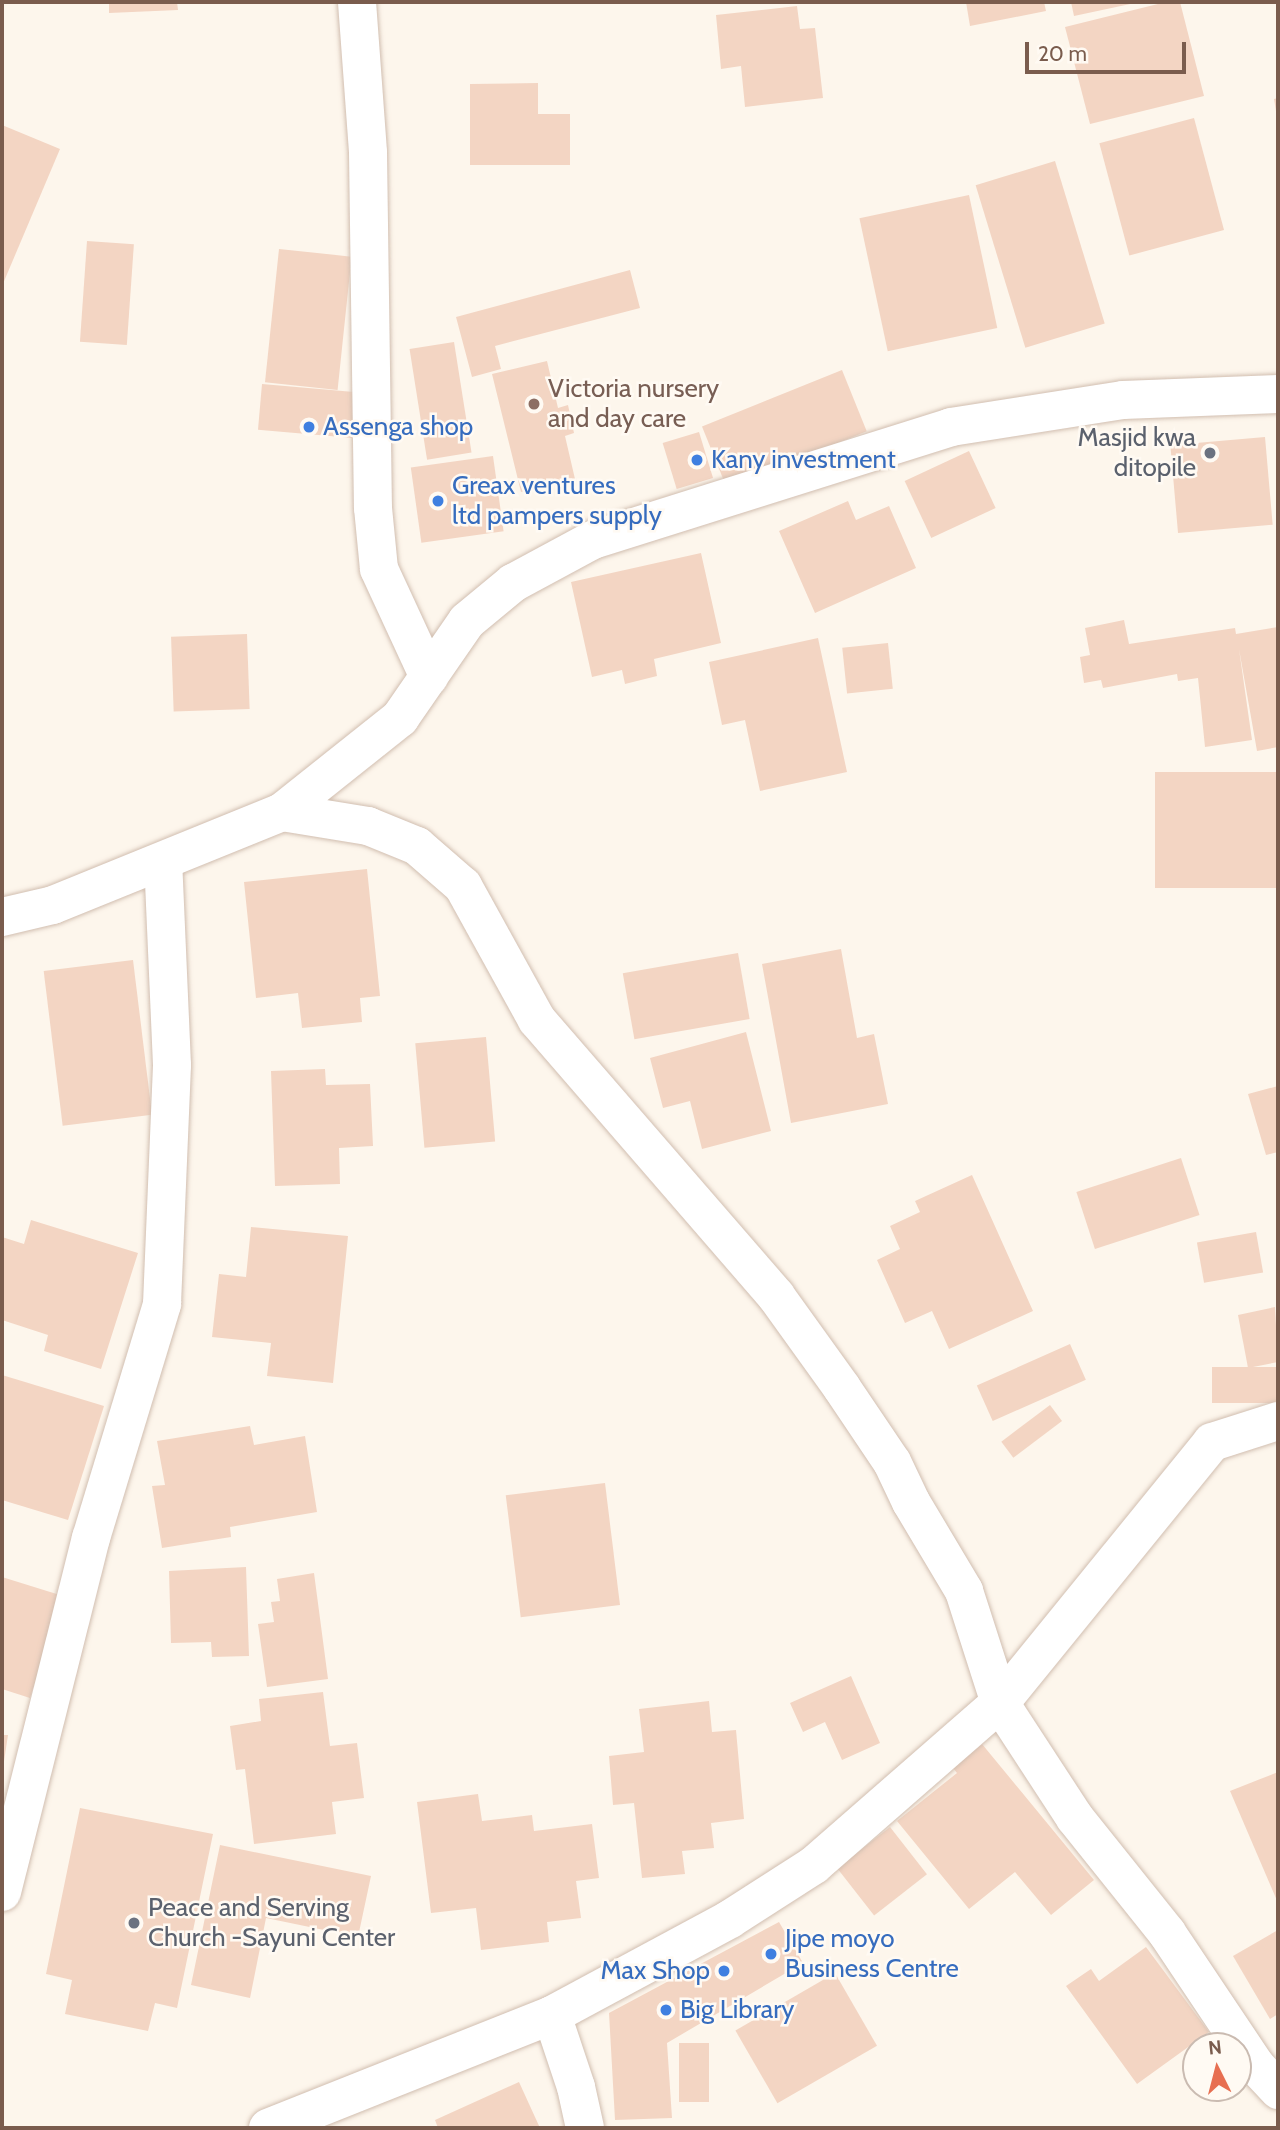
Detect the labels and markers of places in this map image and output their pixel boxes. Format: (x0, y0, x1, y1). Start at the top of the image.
place label: Victoria nursery and day care (548, 373, 719, 434)
marker: Victoria nursery and day care (526, 396, 542, 412)
place label: Assenga shop (323, 411, 473, 443)
marker: Assenga shop (301, 419, 317, 435)
place label: Masjid kwa ditopile (1078, 422, 1196, 484)
place label: Kany investment (711, 444, 896, 476)
marker: Masjid kwa ditopile (1202, 445, 1218, 461)
marker: Kany investment (689, 452, 705, 468)
place label: Greax ventures ltd pampers supply (452, 470, 662, 532)
marker: Greax ventures ltd pampers supply (430, 493, 446, 509)
place label: Peace and Serving Church -Sayuni Center (148, 1892, 395, 1954)
marker: Peace and Serving Church -Sayuni Center (126, 1915, 142, 1931)
place label: Jipe moyo Business Centre (785, 1923, 959, 1984)
marker: Jipe moyo Business Centre (763, 1946, 779, 1962)
place label: Max Shop (600, 1955, 710, 1987)
marker: Max Shop (716, 1963, 732, 1979)
place label: Big Library (680, 1994, 795, 2026)
marker: Big Library (658, 2002, 674, 2018)

